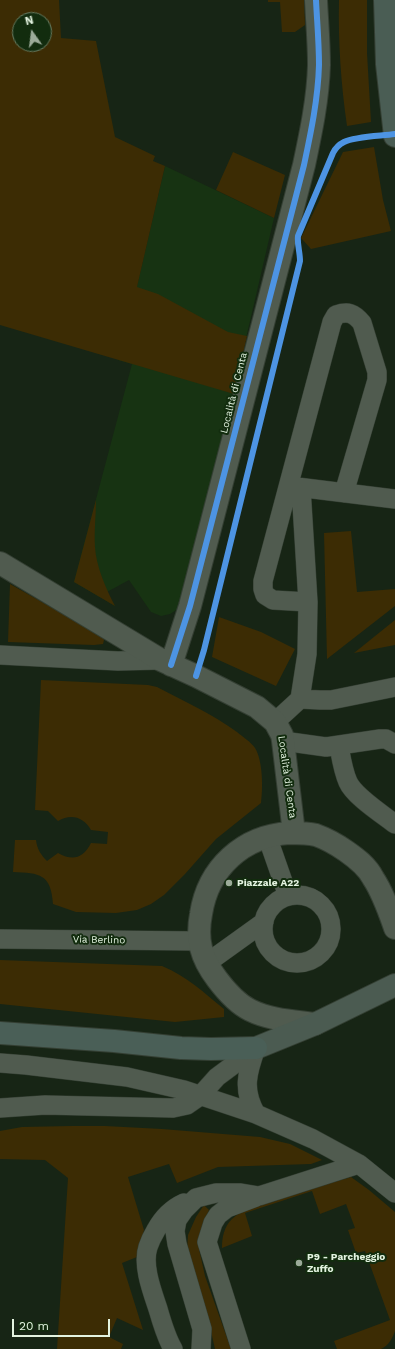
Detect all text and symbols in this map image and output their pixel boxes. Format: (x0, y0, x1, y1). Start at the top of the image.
north arrow (12, 12, 52, 52)
text: N (24, 14, 35, 28)
street label: Località di Centa (218, 351, 250, 435)
street label: Località di Centa (275, 735, 299, 819)
place label: Piazzale A22 (237, 877, 299, 889)
marker: Piazzale A22 (224, 878, 234, 888)
street label: Via Berlino (73, 934, 125, 946)
place label: P9 - Parcheggio Zuffo (307, 1251, 385, 1274)
marker: P9 - Parcheggio Zuffo (294, 1258, 304, 1268)
scale bar (14, 1311, 112, 1337)
text: 20 m (19, 1319, 49, 1333)

